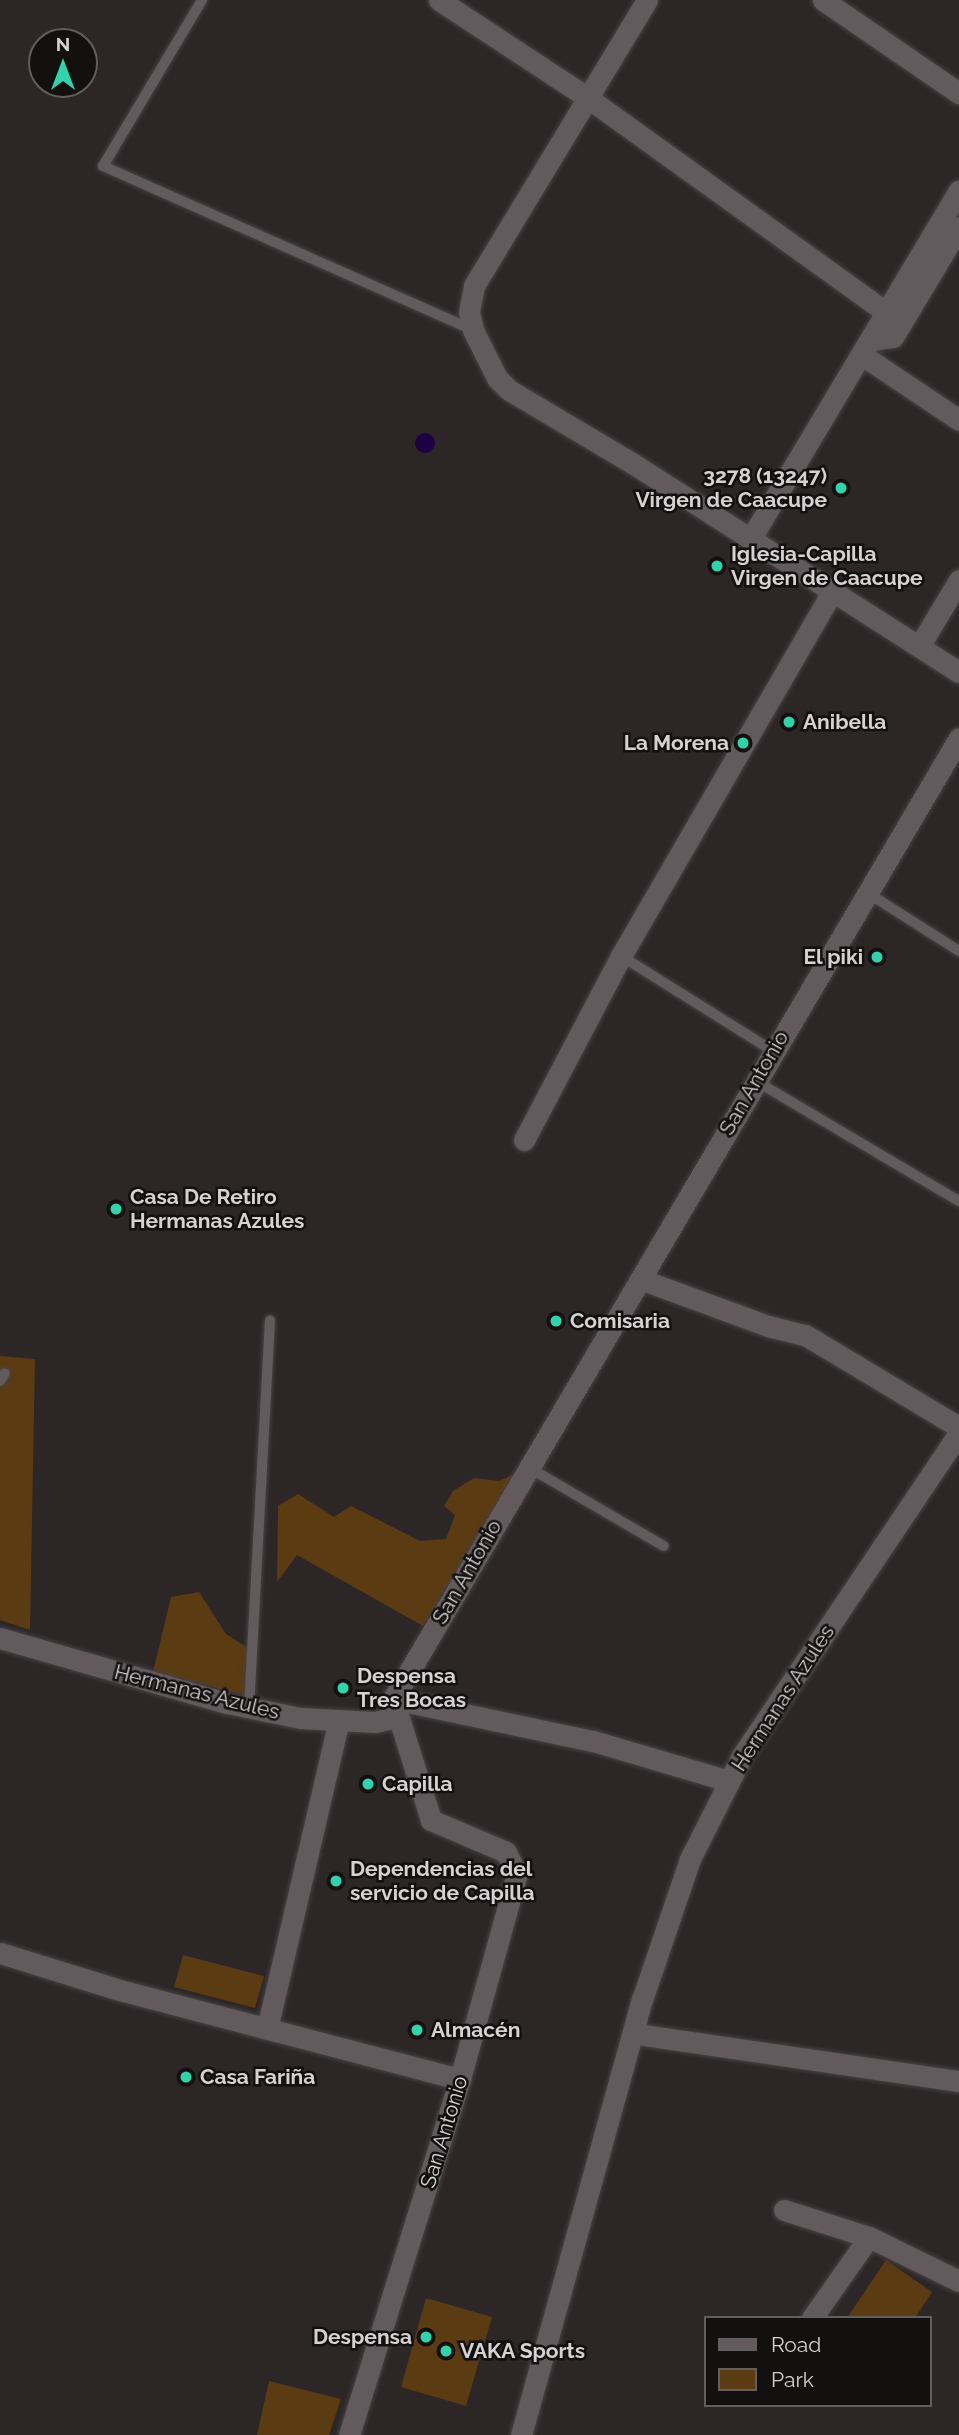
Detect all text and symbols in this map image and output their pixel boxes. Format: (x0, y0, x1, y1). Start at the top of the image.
north arrow (28, 28, 98, 98)
text: N (56, 33, 70, 55)
place label: 3278 (13247) Virgen de Caacupe (635, 463, 827, 513)
marker: 3278 (13247) Virgen de Caacupe (833, 480, 849, 496)
place label: Iglesia-Capilla Virgen de Caacupe (731, 541, 923, 591)
marker: Iglesia-Capilla Virgen de Caacupe (709, 558, 725, 574)
place label: Anibella (803, 709, 886, 735)
marker: Anibella (781, 714, 797, 730)
place label: La Morena (624, 730, 729, 756)
marker: La Morena (735, 735, 751, 751)
place label: El piki (803, 944, 863, 970)
marker: El piki (869, 949, 885, 965)
street label: San Antonio (714, 1026, 794, 1140)
place label: Casa De Retiro Hermanas Azules (130, 1184, 305, 1234)
marker: Casa De Retiro Hermanas Azules (108, 1201, 124, 1217)
place label: Comisaria (570, 1308, 670, 1334)
marker: Comisaria (548, 1313, 564, 1329)
street label: San Antonio (427, 1515, 507, 1629)
street label: Hermanas Azules (726, 1620, 840, 1776)
street label: Hermanas Azules (111, 1659, 283, 1725)
place label: Despensa Tres Bocas (357, 1663, 466, 1713)
marker: Despensa Tres Bocas (335, 1680, 351, 1696)
place label: Capilla (382, 1771, 452, 1797)
marker: Capilla (360, 1776, 376, 1792)
place label: Dependencias del servicio de Capilla (350, 1856, 535, 1906)
marker: Dependencias del servicio de Capilla (328, 1873, 344, 1889)
place label: Almacén (431, 2017, 520, 2043)
marker: Almacén (409, 2022, 425, 2038)
place label: Casa Fariña (200, 2064, 315, 2090)
marker: Casa Fariña (178, 2069, 194, 2085)
street label: San Antonio (415, 2072, 473, 2192)
legend (704, 2316, 931, 2407)
place label: Despensa (313, 2324, 412, 2350)
marker: Despensa (418, 2329, 434, 2345)
text: Road (771, 2332, 821, 2357)
place label: VAKA Sports (460, 2338, 586, 2364)
marker: VAKA Sports (438, 2343, 454, 2359)
text: Park (771, 2367, 814, 2392)

